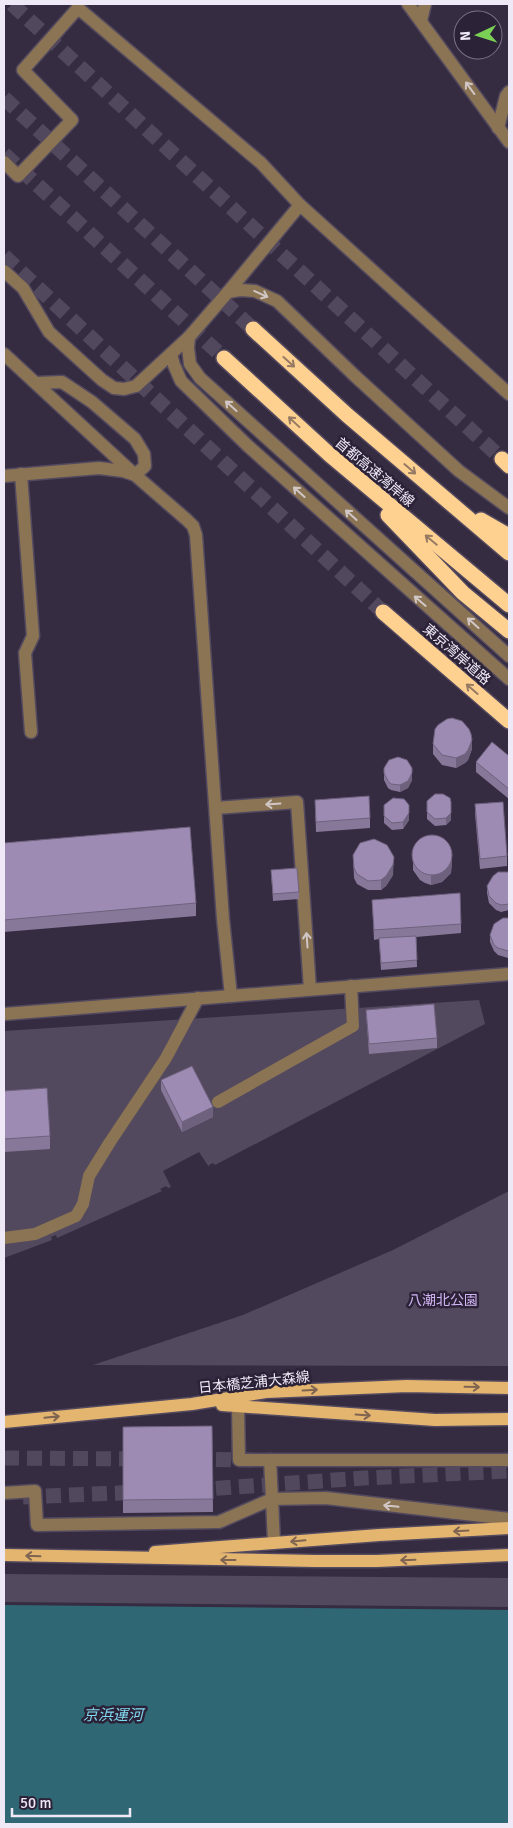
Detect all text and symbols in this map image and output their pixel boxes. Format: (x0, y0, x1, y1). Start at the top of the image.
north arrow (453, 10, 503, 60)
text: N (457, 30, 474, 41)
one-way arrow (465, 81, 475, 95)
one-way arrow (253, 290, 268, 300)
one-way arrow (282, 356, 295, 368)
one-way arrow (224, 400, 237, 412)
one-way arrow (287, 416, 300, 428)
street label: 首都高速湾岸線 (332, 434, 418, 510)
one-way arrow (404, 464, 417, 475)
one-way arrow (293, 486, 306, 498)
one-way arrow (345, 510, 358, 521)
one-way arrow (425, 535, 438, 546)
one-way arrow (414, 595, 427, 606)
one-way arrow (467, 617, 480, 629)
street label: 東京湾岸道路 (419, 620, 494, 688)
one-way arrow (466, 683, 479, 694)
one-way arrow (266, 799, 282, 809)
one-way arrow (302, 933, 312, 949)
park label: 八潮北公園 (408, 1292, 478, 1309)
street label: 日本橋芝浦大森線 (197, 1368, 311, 1397)
one-way arrow (464, 1382, 480, 1392)
one-way arrow (301, 1385, 317, 1394)
one-way arrow (355, 1410, 371, 1420)
one-way arrow (44, 1412, 60, 1422)
one-way arrow (384, 1501, 400, 1511)
one-way arrow (453, 1526, 469, 1535)
one-way arrow (291, 1537, 307, 1546)
one-way arrow (25, 1552, 41, 1561)
one-way arrow (220, 1555, 236, 1565)
one-way arrow (400, 1555, 416, 1564)
water label: 京浜運河 (83, 1706, 146, 1724)
scale bar (12, 1786, 130, 1818)
text: 50 m (20, 1794, 51, 1812)

